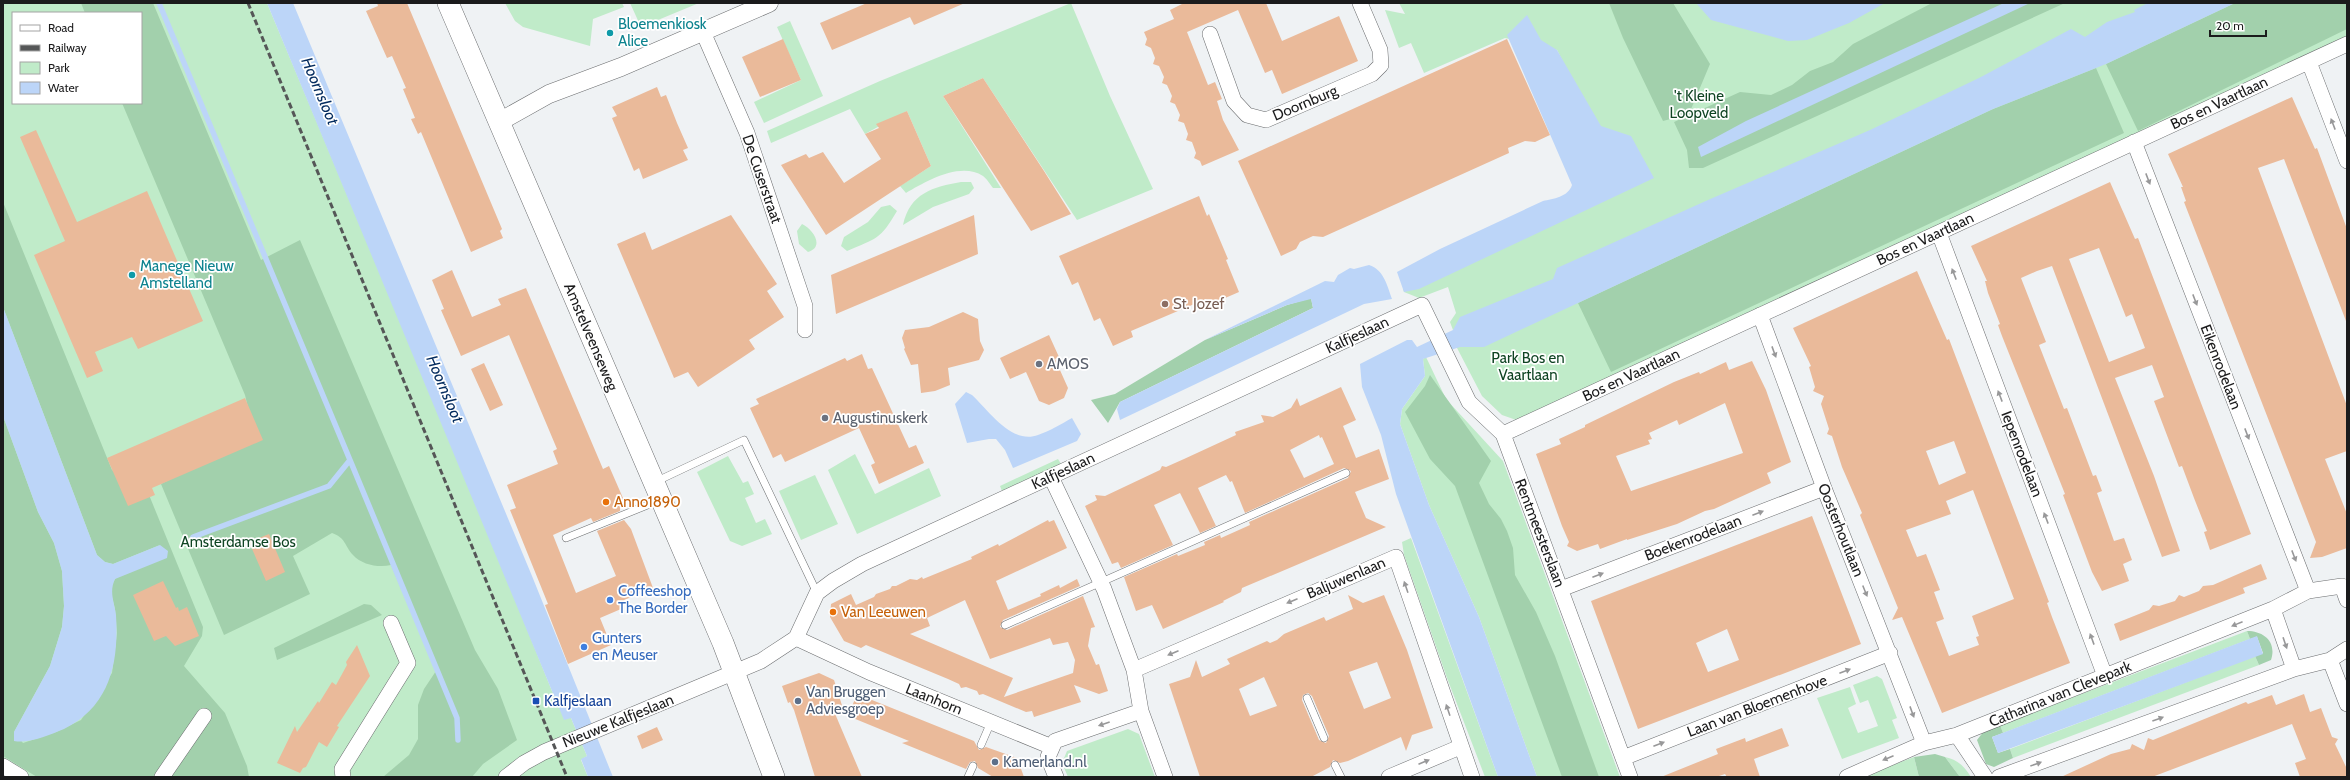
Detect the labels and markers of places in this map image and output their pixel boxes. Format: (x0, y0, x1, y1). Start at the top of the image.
place label: Bloemenkiosk Alice (618, 15, 707, 50)
marker: Bloemenkiosk Alice (605, 28, 615, 38)
place label: Manege Nieuw Amstelland (140, 257, 234, 292)
marker: Manege Nieuw Amstelland (127, 270, 137, 280)
place label: St. Jozef (1173, 295, 1224, 313)
marker: St. Jozef (1160, 299, 1170, 309)
place label: AMOS (1047, 355, 1089, 373)
marker: AMOS (1034, 359, 1044, 369)
place label: Augustinuskerk (833, 409, 928, 427)
marker: Augustinuskerk (820, 413, 830, 423)
place label: Anno1890 (614, 493, 681, 511)
marker: Anno1890 (601, 497, 611, 507)
place label: Coffeeshop The Border (618, 582, 691, 617)
marker: Coffeeshop The Border (605, 595, 615, 605)
place label: Van Leeuwen (841, 603, 926, 621)
marker: Van Leeuwen (828, 607, 838, 617)
place label: Gunters en Meuser (592, 629, 658, 664)
marker: Gunters en Meuser (579, 642, 589, 652)
place label: Van Bruggen Adviesgroep (806, 683, 886, 718)
place label: Kalfjeslaan (544, 692, 612, 710)
marker: Kalfjeslaan (531, 696, 541, 706)
marker: Van Bruggen Adviesgroep (793, 696, 803, 706)
place label: Kamerland.nl (1003, 753, 1087, 771)
marker: Kamerland.nl (990, 757, 1000, 767)

